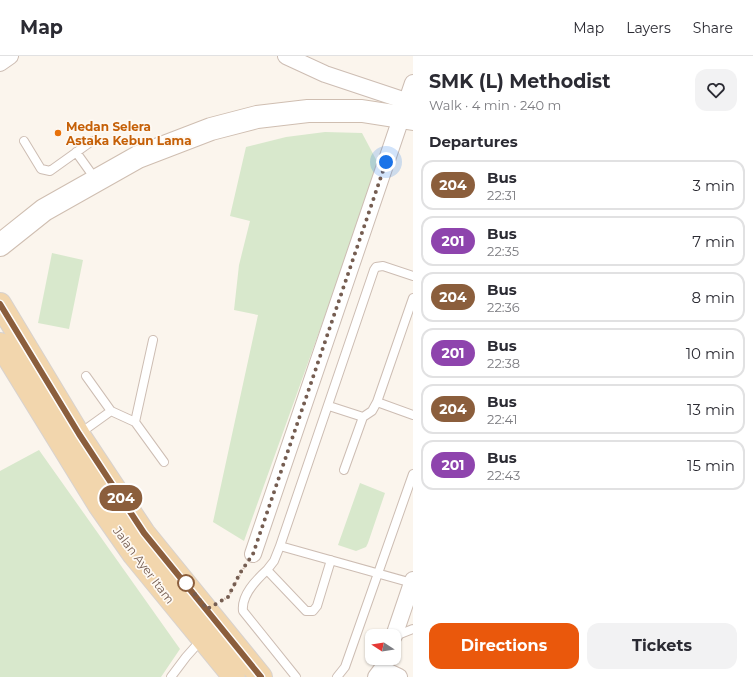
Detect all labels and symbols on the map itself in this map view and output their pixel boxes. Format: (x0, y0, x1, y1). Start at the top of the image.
place label: Medan Selera Astaka Kebun Lama (65, 119, 192, 148)
marker: Medan Selera Astaka Kebun Lama (53, 128, 63, 138)
your location (376, 152, 396, 172)
line badge: 204 (98, 485, 144, 511)
street label: Jalan Ayer Itam (110, 523, 178, 606)
unlabelled marker (177, 574, 195, 592)
north arrow (365, 629, 401, 665)

